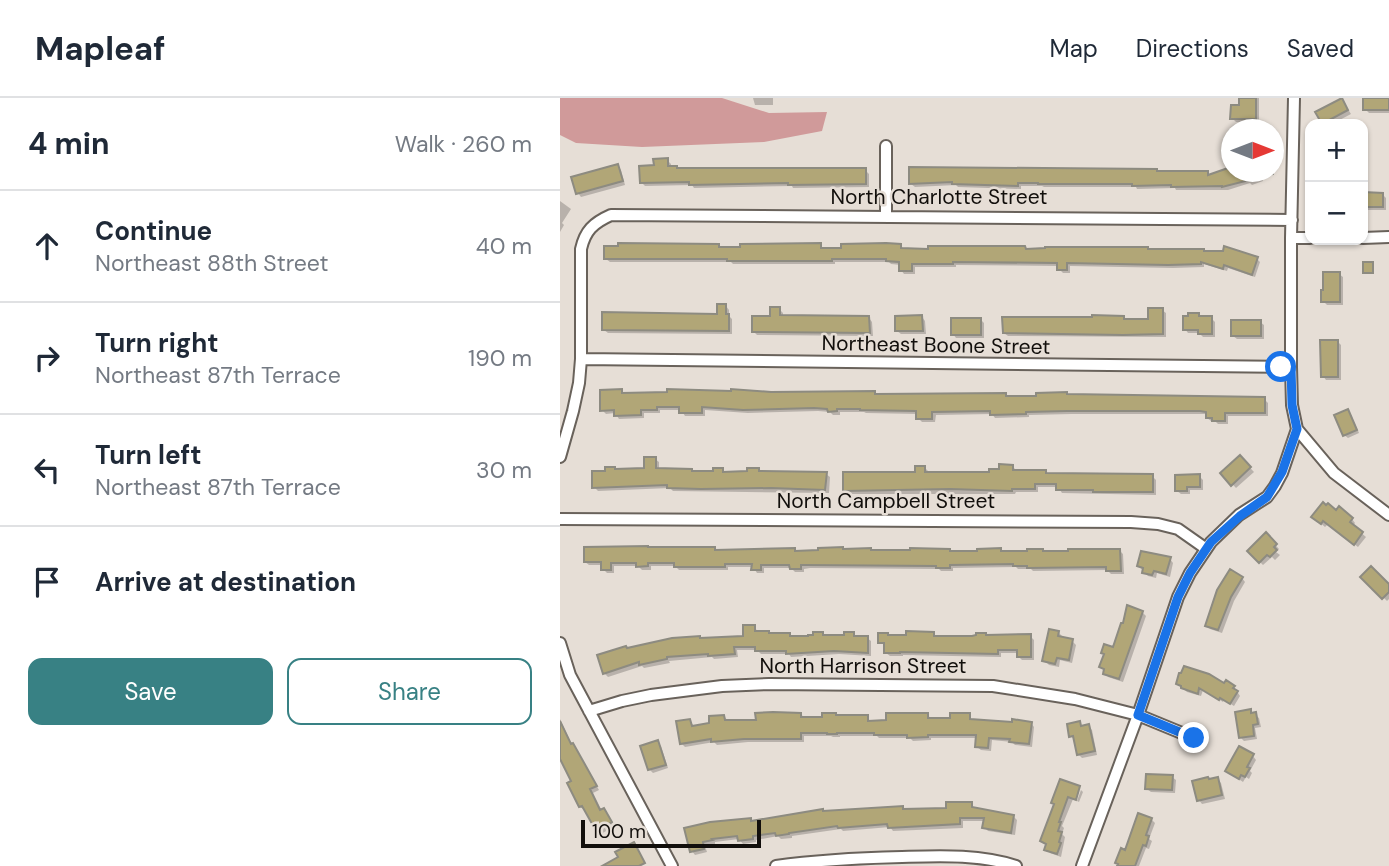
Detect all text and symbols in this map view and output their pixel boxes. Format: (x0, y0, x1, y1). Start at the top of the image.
text: Mapleaf (35, 27, 165, 70)
text: Map (1050, 33, 1098, 64)
text: Directions (1136, 33, 1249, 64)
text: Saved (1287, 33, 1354, 64)
north arrow (1221, 119, 1284, 182)
map controls (1305, 119, 1368, 245)
button: + (1305, 119, 1368, 182)
text: 4 min (28, 124, 110, 163)
text: Walk · 260 m (395, 129, 532, 159)
button: − (1305, 182, 1368, 245)
street label: North Charlotte Street (831, 183, 1047, 211)
text: Continue (95, 214, 212, 248)
icon: ahead (28, 227, 66, 265)
text: 40 m (476, 231, 532, 261)
text: Northeast 88th Street (95, 248, 329, 278)
text: Turn right (95, 326, 219, 360)
street label: Northeast Boone Street (821, 329, 1051, 361)
icon: right (28, 339, 66, 377)
text: 190 m (468, 343, 532, 373)
route start (1265, 351, 1296, 382)
text: Northeast 87th Terrace (95, 360, 341, 390)
text: Turn left (95, 438, 202, 472)
icon: left (28, 451, 66, 489)
text: 30 m (476, 455, 532, 485)
text: Northeast 87th Terrace (95, 472, 341, 502)
street label: North Campbell Street (777, 487, 995, 515)
icon: arrive (28, 563, 66, 601)
text: Arrive at destination (95, 565, 356, 599)
street label: North Harrison Street (759, 652, 967, 680)
button: Save (28, 658, 273, 725)
button: Share (287, 658, 532, 725)
route end (1178, 722, 1209, 753)
scale bar (581, 817, 761, 849)
text: 100 m (592, 819, 646, 844)

